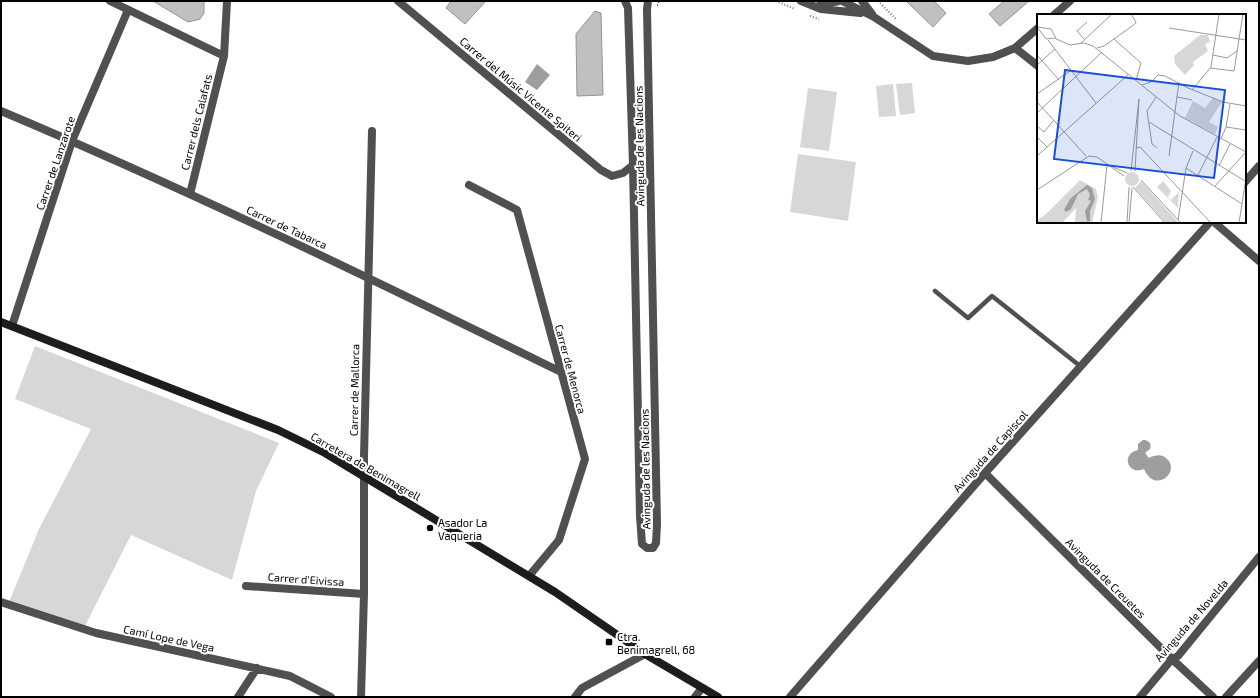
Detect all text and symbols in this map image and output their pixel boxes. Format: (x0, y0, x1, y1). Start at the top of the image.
inset map (1037, 14, 1246, 223)
street label: Carrer del Músic Vicente Spiteri (457, 34, 585, 144)
street label: Carrer dels Calafats (178, 72, 214, 171)
street label: Avinguda de les Nacions (631, 85, 647, 206)
street label: Carrer de Lanzarote (33, 114, 77, 212)
street label: Carrer de Tabarca (245, 203, 329, 251)
street label: Carrer de Menorca (553, 323, 589, 415)
street label: Carrer de Mallorca (347, 344, 361, 436)
street label: Avinguda de Capiscol (950, 407, 1031, 494)
street label: Avinguda de les Nacions (637, 408, 653, 529)
street label: Carretera de Benimagrell (309, 429, 424, 503)
place label: Asador La Vaqueria (438, 516, 487, 542)
marker: Asador La Vaqueria (425, 523, 435, 533)
street label: Avinguda de Creuetes (1063, 535, 1149, 621)
street label: Carrer d'Eivissa (267, 570, 345, 588)
street label: Avinguda de Novelda (1152, 576, 1230, 664)
street label: Camí Lope de Vega (122, 622, 216, 654)
place label: Ctra. Benimagrell, 68 (617, 630, 695, 656)
marker: Ctra. Benimagrell, 68 (604, 637, 614, 647)

